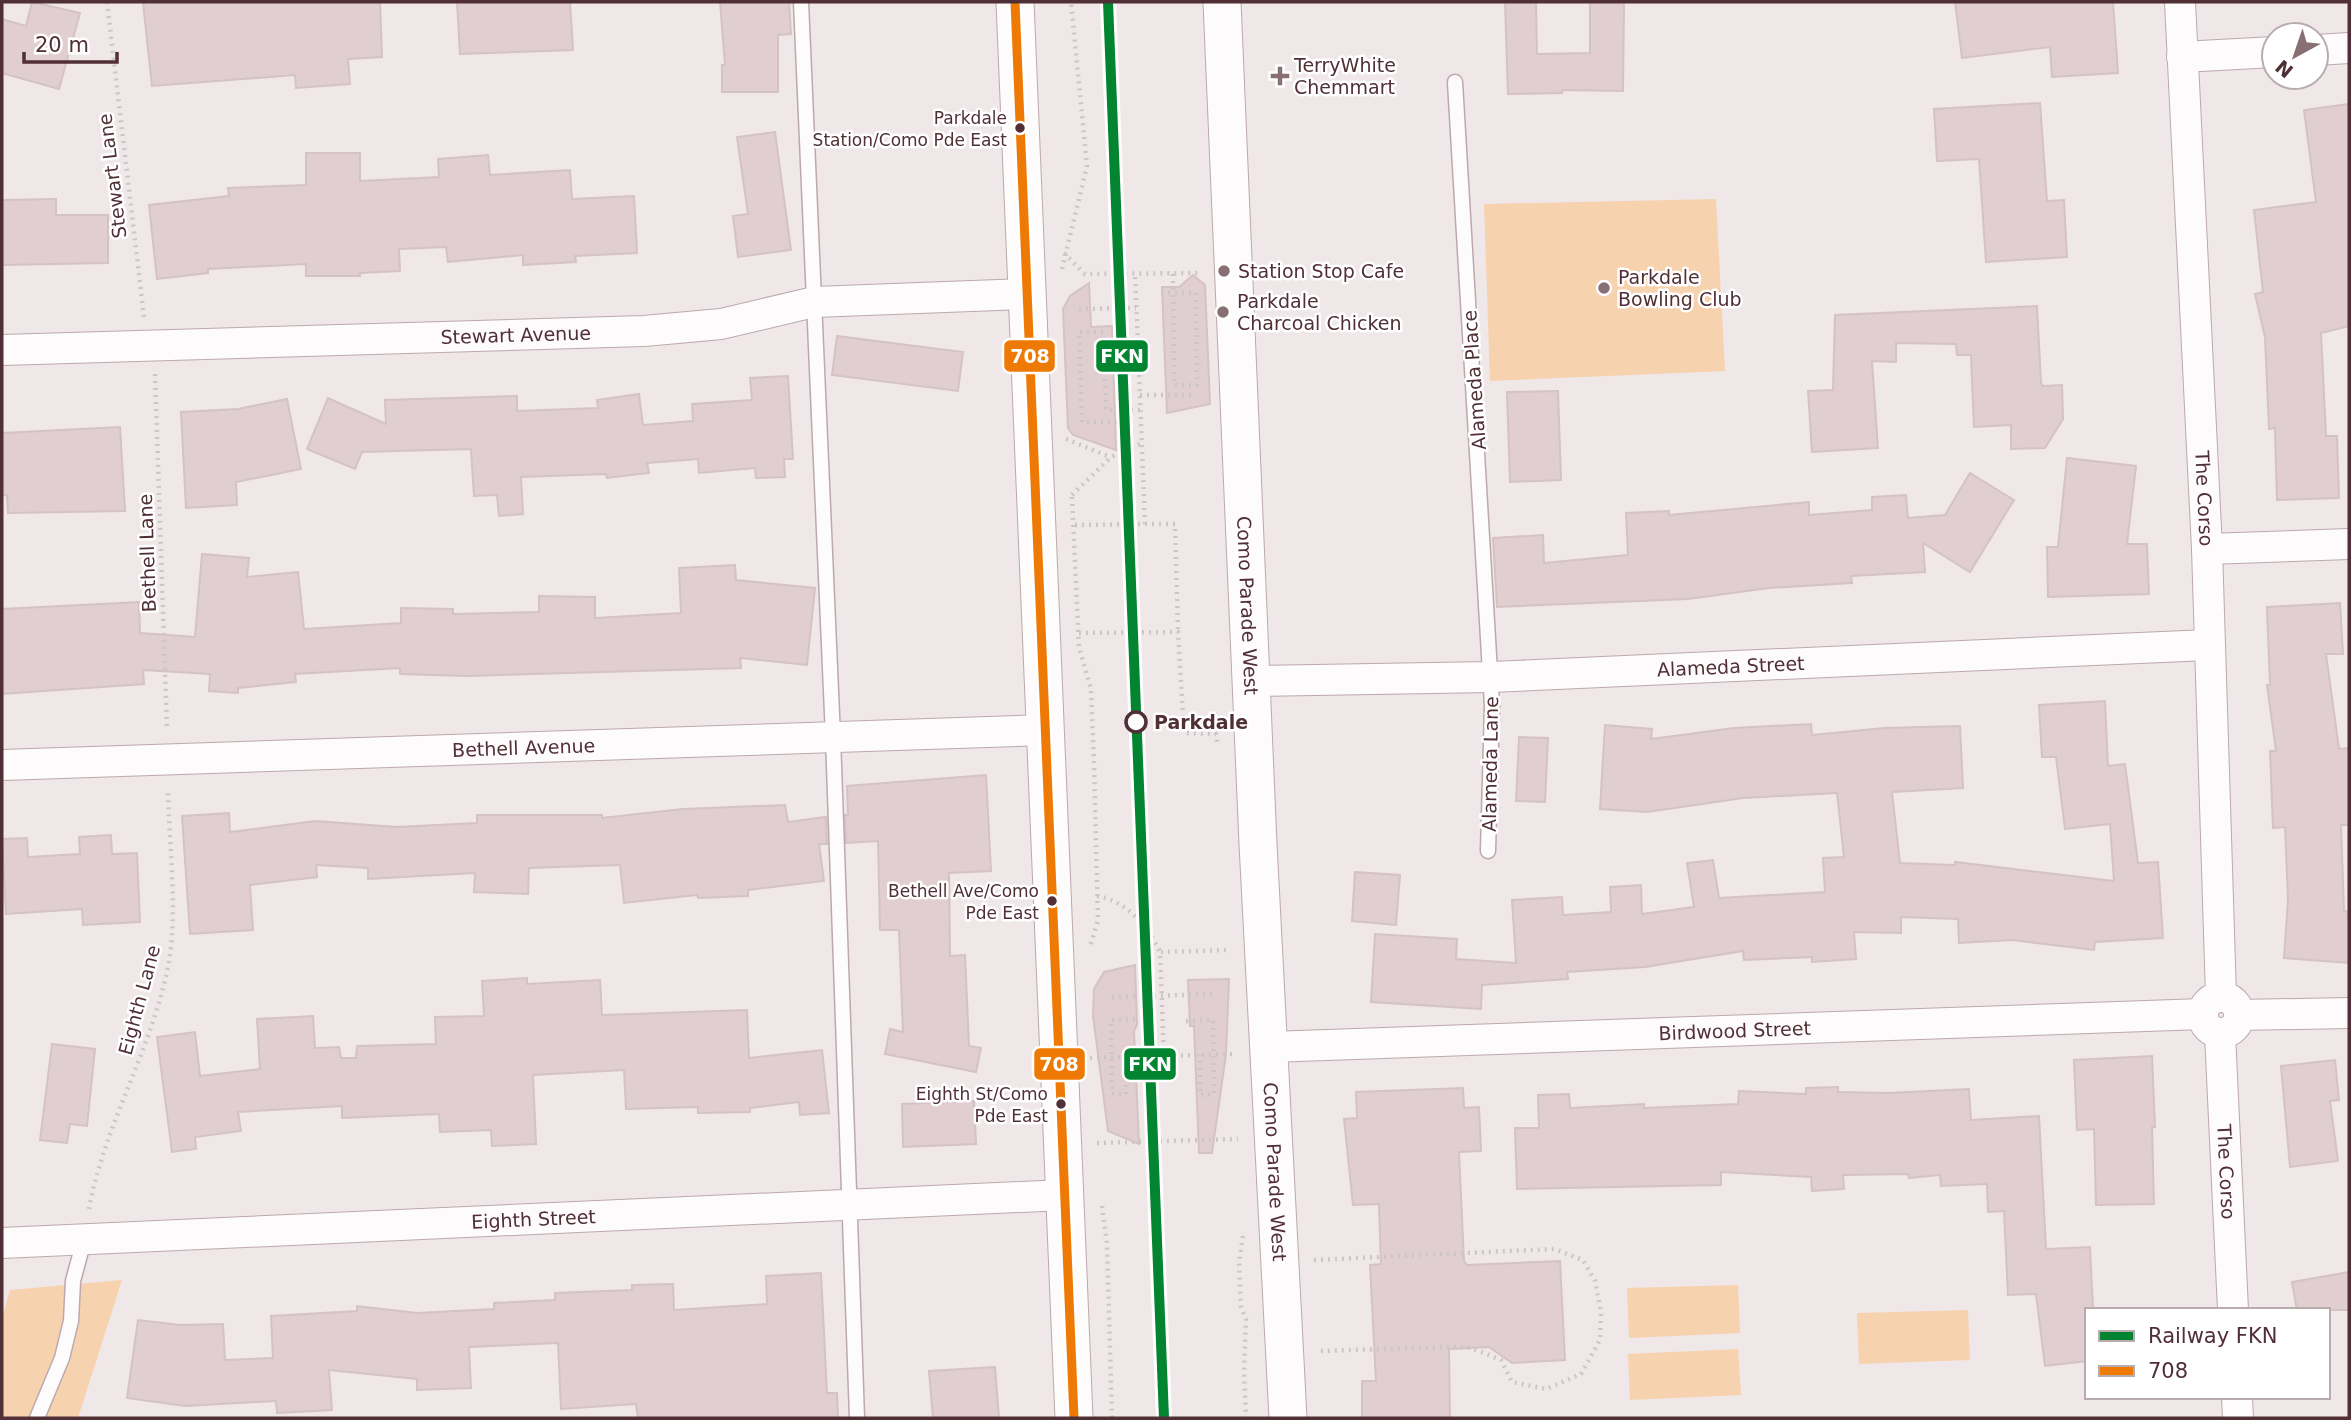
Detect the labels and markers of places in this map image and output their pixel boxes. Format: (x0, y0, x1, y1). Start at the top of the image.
place label: TerryWhite Chemmart (1293, 54, 1396, 98)
marker: TerryWhite Chemmart (1272, 68, 1288, 84)
place label: Parkdale Station/Como Pde East (813, 108, 1007, 150)
marker: Parkdale Station/Como Pde East (1013, 121, 1027, 135)
place label: Station Stop Cafe (1238, 260, 1404, 282)
marker: Station Stop Cafe (1216, 263, 1232, 279)
place label: Parkdale Bowling Club (1618, 266, 1742, 310)
marker: Parkdale Bowling Club (1596, 280, 1612, 296)
place label: Parkdale Charcoal Chicken (1237, 290, 1401, 334)
marker: Parkdale Charcoal Chicken (1215, 304, 1231, 320)
marker: Parkdale (1125, 711, 1147, 733)
place label: Parkdale (1154, 711, 1248, 733)
place label: Bethell Ave/Como Pde East (888, 881, 1039, 923)
marker: Bethell Ave/Como Pde East (1045, 894, 1059, 908)
place label: Eighth St/Como Pde East (916, 1084, 1048, 1126)
marker: Eighth St/Como Pde East (1054, 1097, 1068, 1111)

